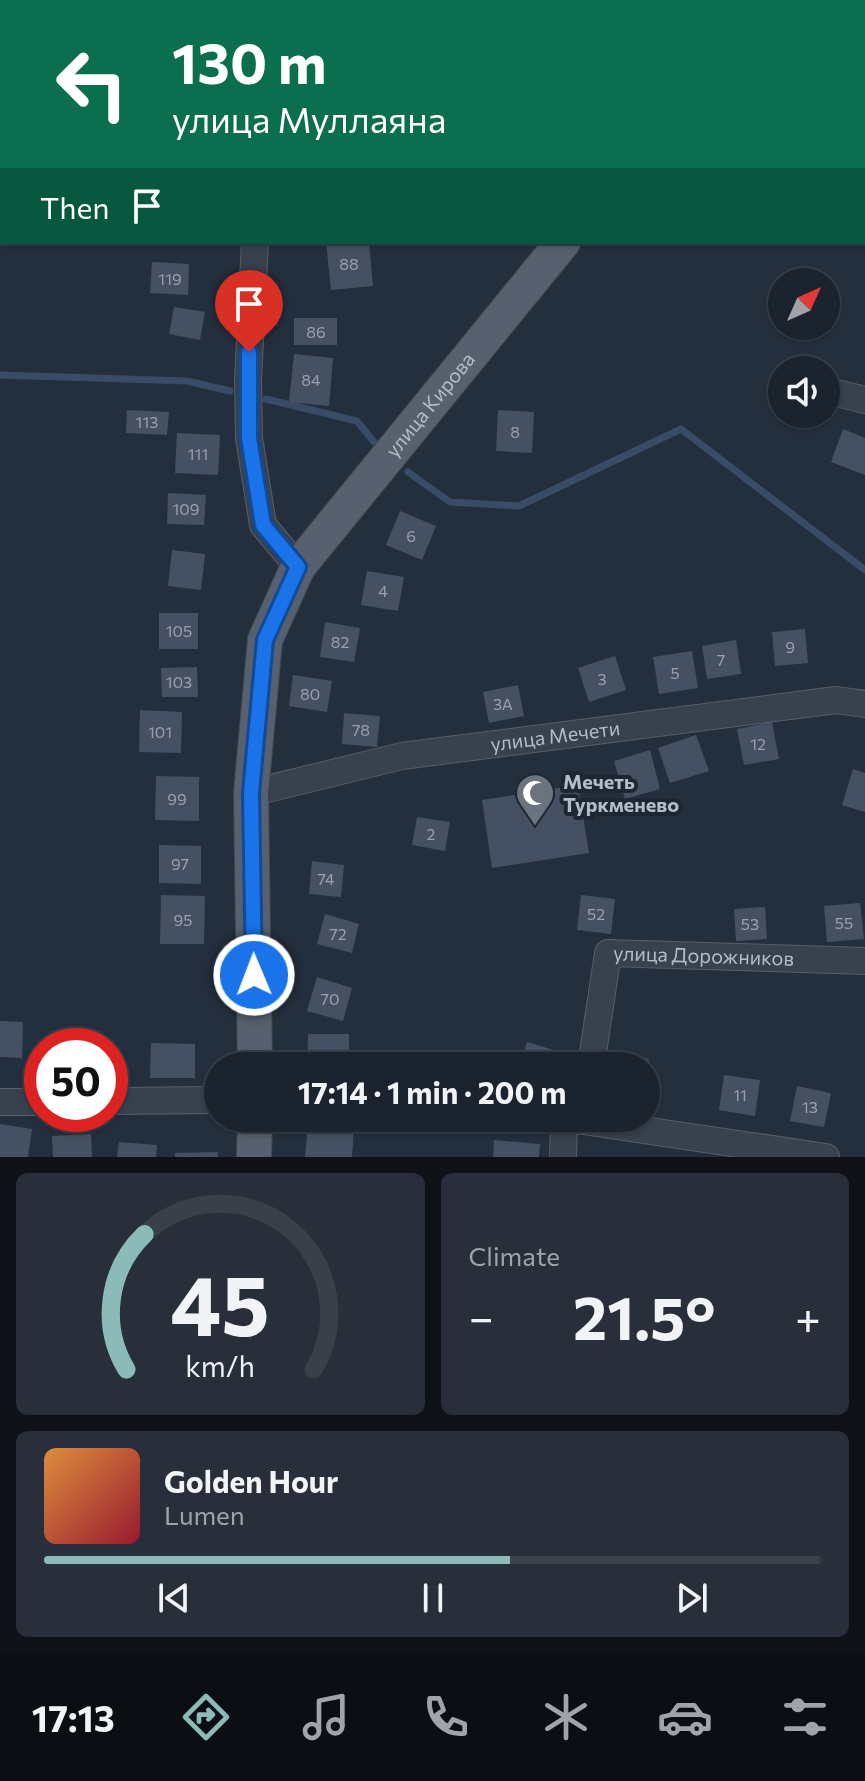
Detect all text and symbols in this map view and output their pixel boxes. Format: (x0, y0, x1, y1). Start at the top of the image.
text: 130 m (172, 27, 327, 96)
icon: left (40, 32, 144, 136)
text: улица Муллаяна (172, 96, 446, 140)
icon: arrive (125, 184, 169, 228)
text: Then (40, 188, 109, 225)
house number: 88 (339, 254, 359, 273)
north arrow (768, 268, 840, 340)
map controls (768, 268, 840, 428)
house number: 119 (158, 269, 182, 288)
pin (215, 270, 283, 352)
icon: arrive (227, 282, 271, 326)
house number: 86 (306, 322, 326, 341)
street label: улица Кирова (380, 347, 479, 461)
button: sound (768, 356, 840, 428)
house number: 84 (301, 370, 321, 389)
house number: 113 (136, 412, 158, 431)
house number: 8 (510, 422, 520, 441)
house number: 111 (188, 444, 208, 463)
house number: 109 (173, 499, 200, 518)
house number: 6 (406, 526, 416, 545)
house number: 4 (378, 581, 388, 600)
house number: 105 (166, 621, 192, 640)
house number: 82 (331, 632, 349, 651)
house number: 9 (785, 637, 795, 656)
house number: 7 (717, 650, 725, 669)
house number: 5 (670, 663, 680, 682)
house number: 3 (597, 669, 607, 688)
house number: 103 (166, 672, 192, 691)
house number: 80 (300, 684, 320, 703)
house number: 3А (493, 694, 513, 713)
street label: улица Мечети (489, 715, 621, 755)
house number: 78 (352, 720, 370, 739)
house number: 101 (148, 722, 172, 741)
house number: 12 (750, 734, 766, 753)
place label: Мечеть Туркменево (563, 769, 679, 816)
mosque icon: Мечеть Туркменево (514, 772, 556, 827)
house number: 99 (167, 789, 187, 808)
house number: 2 (427, 824, 436, 843)
house number: 97 (171, 854, 189, 873)
house number: 74 (317, 869, 335, 888)
house number: 52 (587, 904, 605, 923)
house number: 95 (174, 910, 192, 929)
house number: 55 (835, 913, 853, 932)
house number: 53 (741, 914, 759, 933)
house number: 72 (329, 924, 347, 943)
position arrow (212, 933, 296, 1017)
street label: улица Дорожников (613, 940, 795, 970)
house number: 70 (321, 989, 339, 1008)
speed limit sign: 50 (24, 1028, 128, 1132)
text: 17:14 · 1 min · 200 m (298, 1073, 566, 1110)
house number: 11 (733, 1085, 747, 1104)
house number: 13 (802, 1097, 818, 1116)
text: Climate (469, 1240, 560, 1271)
text: 45 (170, 1251, 270, 1353)
text: 21.5° (573, 1279, 716, 1352)
text: − (469, 1289, 494, 1343)
text: + (795, 1289, 821, 1343)
text: km/h (185, 1348, 255, 1383)
text: Golden Hour (164, 1462, 338, 1499)
text: Lumen (164, 1499, 245, 1530)
icon: previous (152, 1576, 196, 1620)
icon: pause (411, 1576, 455, 1620)
icon: next (670, 1576, 714, 1620)
icon: directions (178, 1689, 234, 1745)
icon: music (298, 1689, 354, 1745)
icon: phone (418, 1689, 474, 1745)
icon: climate (538, 1689, 594, 1745)
icon: car (657, 1689, 713, 1745)
icon: filters (777, 1689, 833, 1745)
text: 17:13 (32, 1695, 115, 1739)

